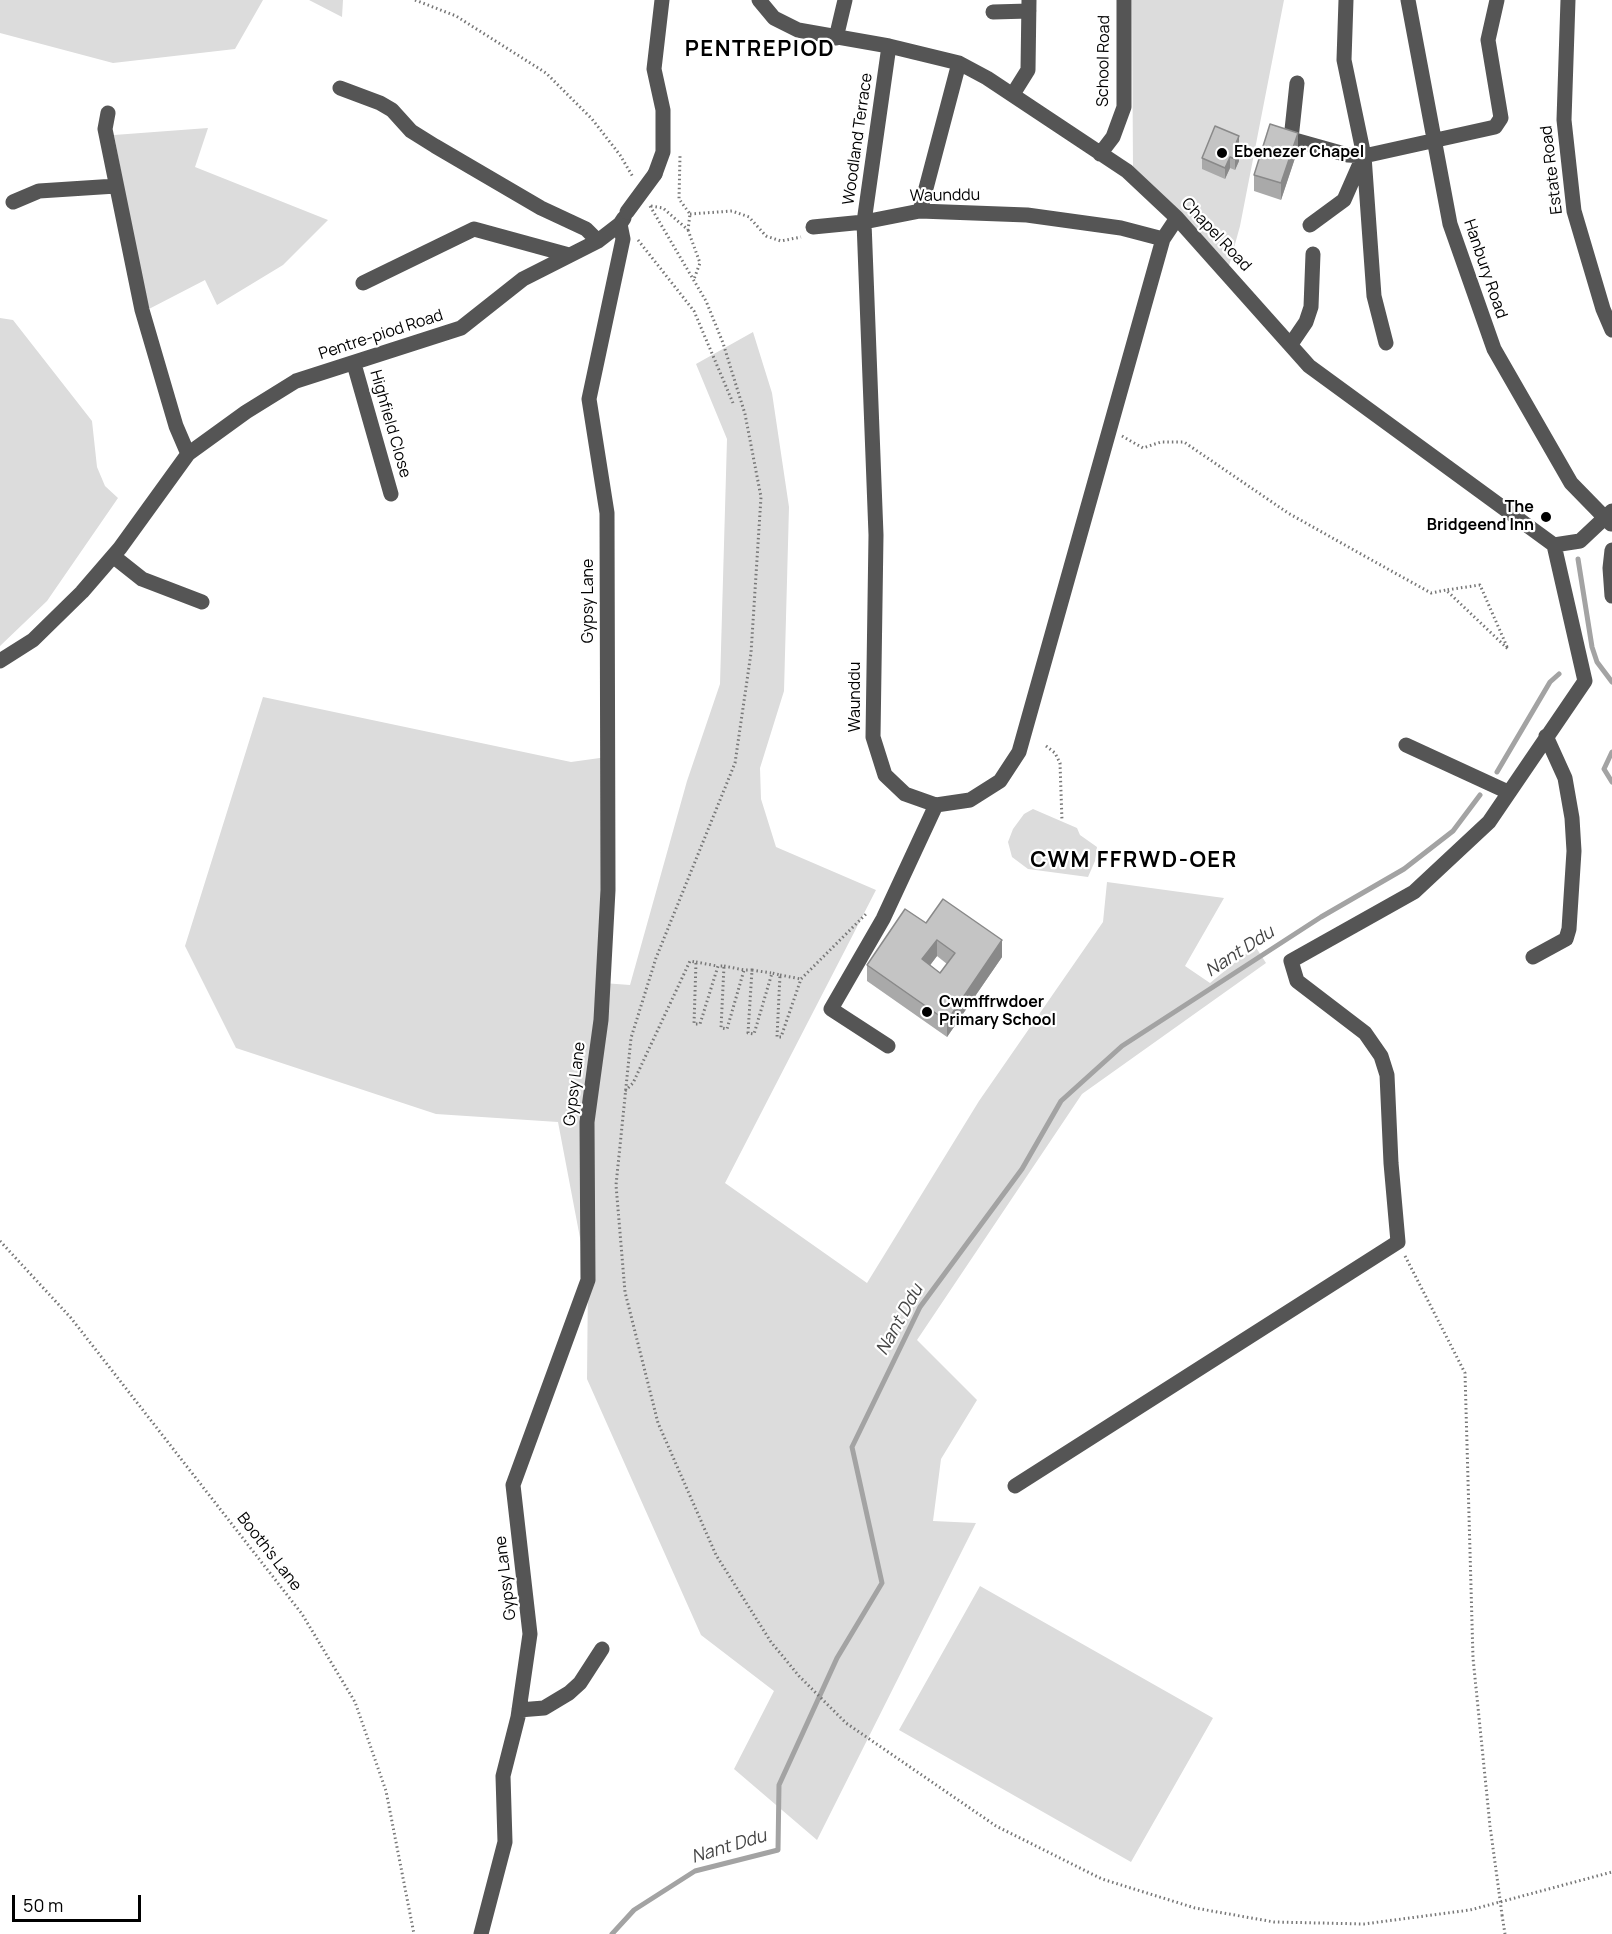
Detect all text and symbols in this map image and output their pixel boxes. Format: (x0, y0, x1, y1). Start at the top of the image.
street label: School Road (1094, 15, 1114, 107)
district label: PENTREPIOD (685, 37, 835, 63)
street label: Woodland Terrace (839, 72, 877, 206)
street label: Estate Road (1537, 124, 1567, 216)
place label: Ebenezer Chapel (1234, 143, 1364, 163)
marker: Ebenezer Chapel (1215, 146, 1229, 160)
street label: Waunddu (910, 186, 980, 206)
street label: Chapel Road (1177, 194, 1255, 276)
street label: Hanbury Road (1459, 217, 1511, 321)
street label: Pentre-piod Road (316, 306, 446, 364)
street label: Highfield Close (365, 368, 415, 480)
place label: The Bridgeend Inn (1427, 498, 1534, 536)
marker: The Bridgeend Inn (1539, 510, 1553, 524)
street label: Gypsy Lane (579, 559, 599, 643)
street label: Waunddu (846, 662, 866, 732)
district label: CWM FFRWD-OER (1030, 848, 1238, 874)
water label: Nant Ddu (1202, 922, 1278, 982)
place label: Cwmffrwdoer Primary School (939, 993, 1056, 1031)
marker: Cwmffrwdoer Primary School (920, 1005, 934, 1019)
street label: Gypsy Lane (560, 1041, 590, 1127)
water label: Nant Ddu (872, 1281, 928, 1359)
street label: Booth's Lane (233, 1509, 305, 1595)
street label: Gypsy Lane (491, 1535, 521, 1621)
water label: Nant Ddu (689, 1825, 769, 1869)
scale bar (15, 1883, 144, 1921)
text: 50 m (23, 1893, 63, 1917)

